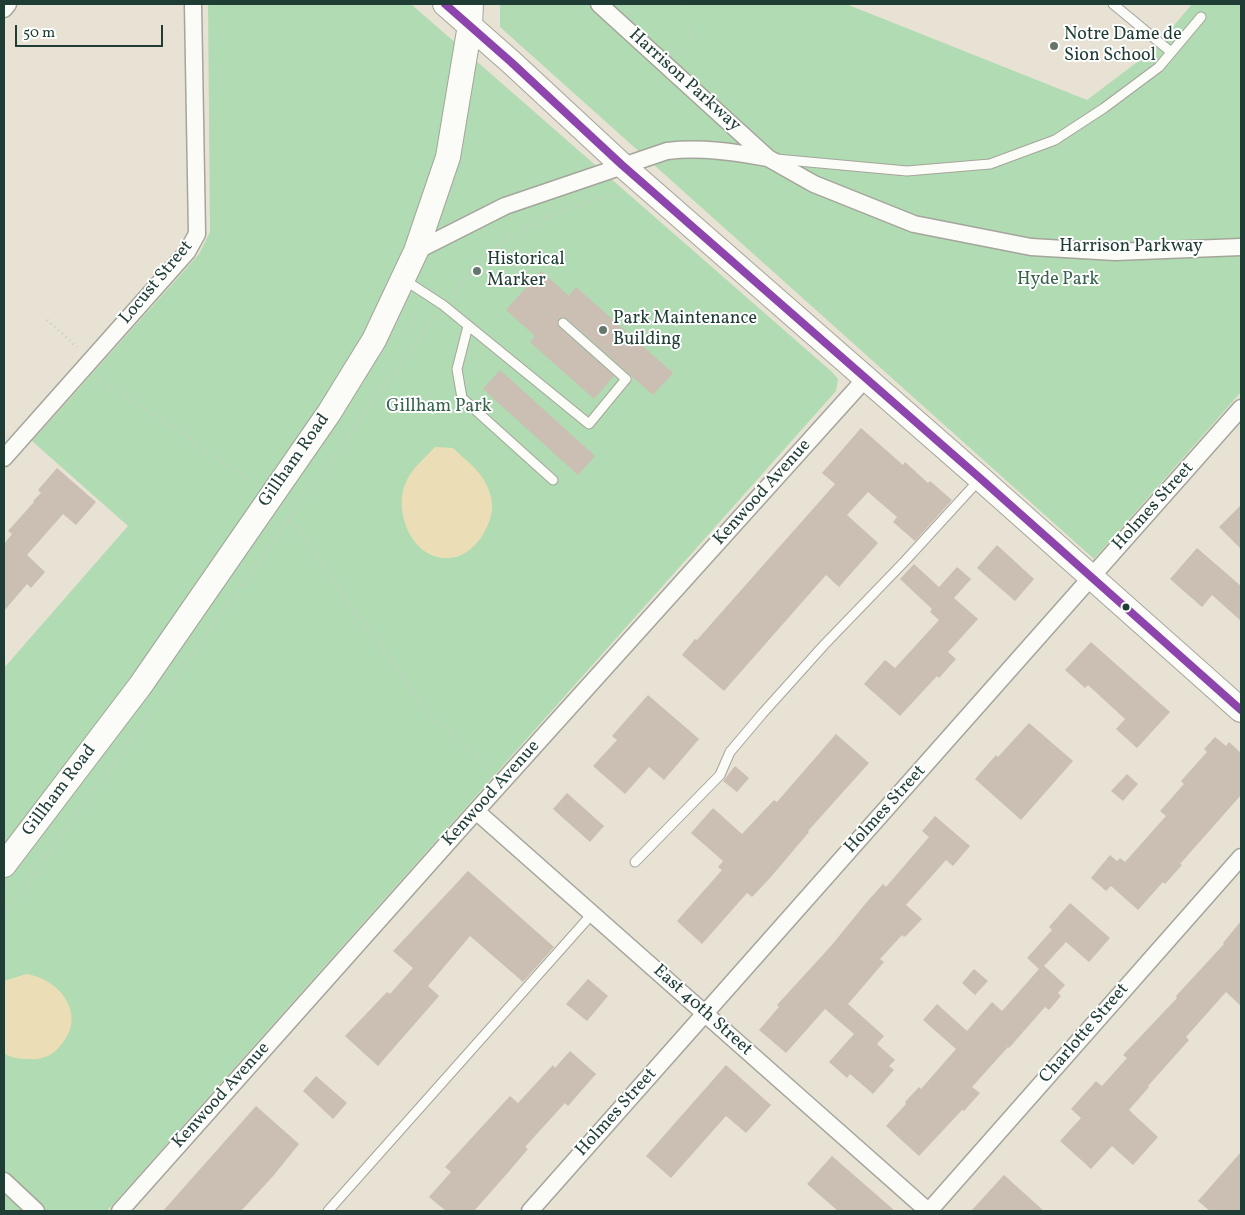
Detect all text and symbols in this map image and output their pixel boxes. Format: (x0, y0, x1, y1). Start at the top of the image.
scale bar (18, 15, 165, 47)
text: 50 m (23, 23, 55, 44)
street label: Harrison Parkway (623, 25, 745, 137)
place label: Notre Dame de Sion School (1064, 25, 1182, 68)
marker: Notre Dame de Sion School (1048, 40, 1060, 52)
street label: Locust Street (116, 237, 198, 329)
street label: Harrison Parkway (1059, 237, 1203, 259)
place label: Historical Marker (487, 250, 565, 292)
marker: Historical Marker (471, 265, 483, 277)
park label: Hyde Park (1017, 270, 1099, 292)
place label: Park Maintenance Building (613, 309, 757, 352)
marker: Park Maintenance Building (597, 324, 609, 336)
park label: Gillham Park (386, 397, 492, 419)
street label: Gillham Road (255, 410, 335, 512)
street label: Kenwood Avenue (710, 435, 816, 551)
street label: Holmes Street (1109, 458, 1199, 556)
unlabelled marker (1121, 602, 1131, 612)
street label: Kenwood Avenue (439, 736, 545, 852)
street label: Gillham Road (19, 741, 101, 841)
street label: Holmes Street (841, 761, 931, 859)
street label: East 40th Street (648, 961, 756, 1061)
street label: Charlotte Street (1036, 980, 1134, 1088)
street label: Kenwood Avenue (169, 1038, 275, 1154)
street label: Holmes Street (572, 1064, 662, 1162)

